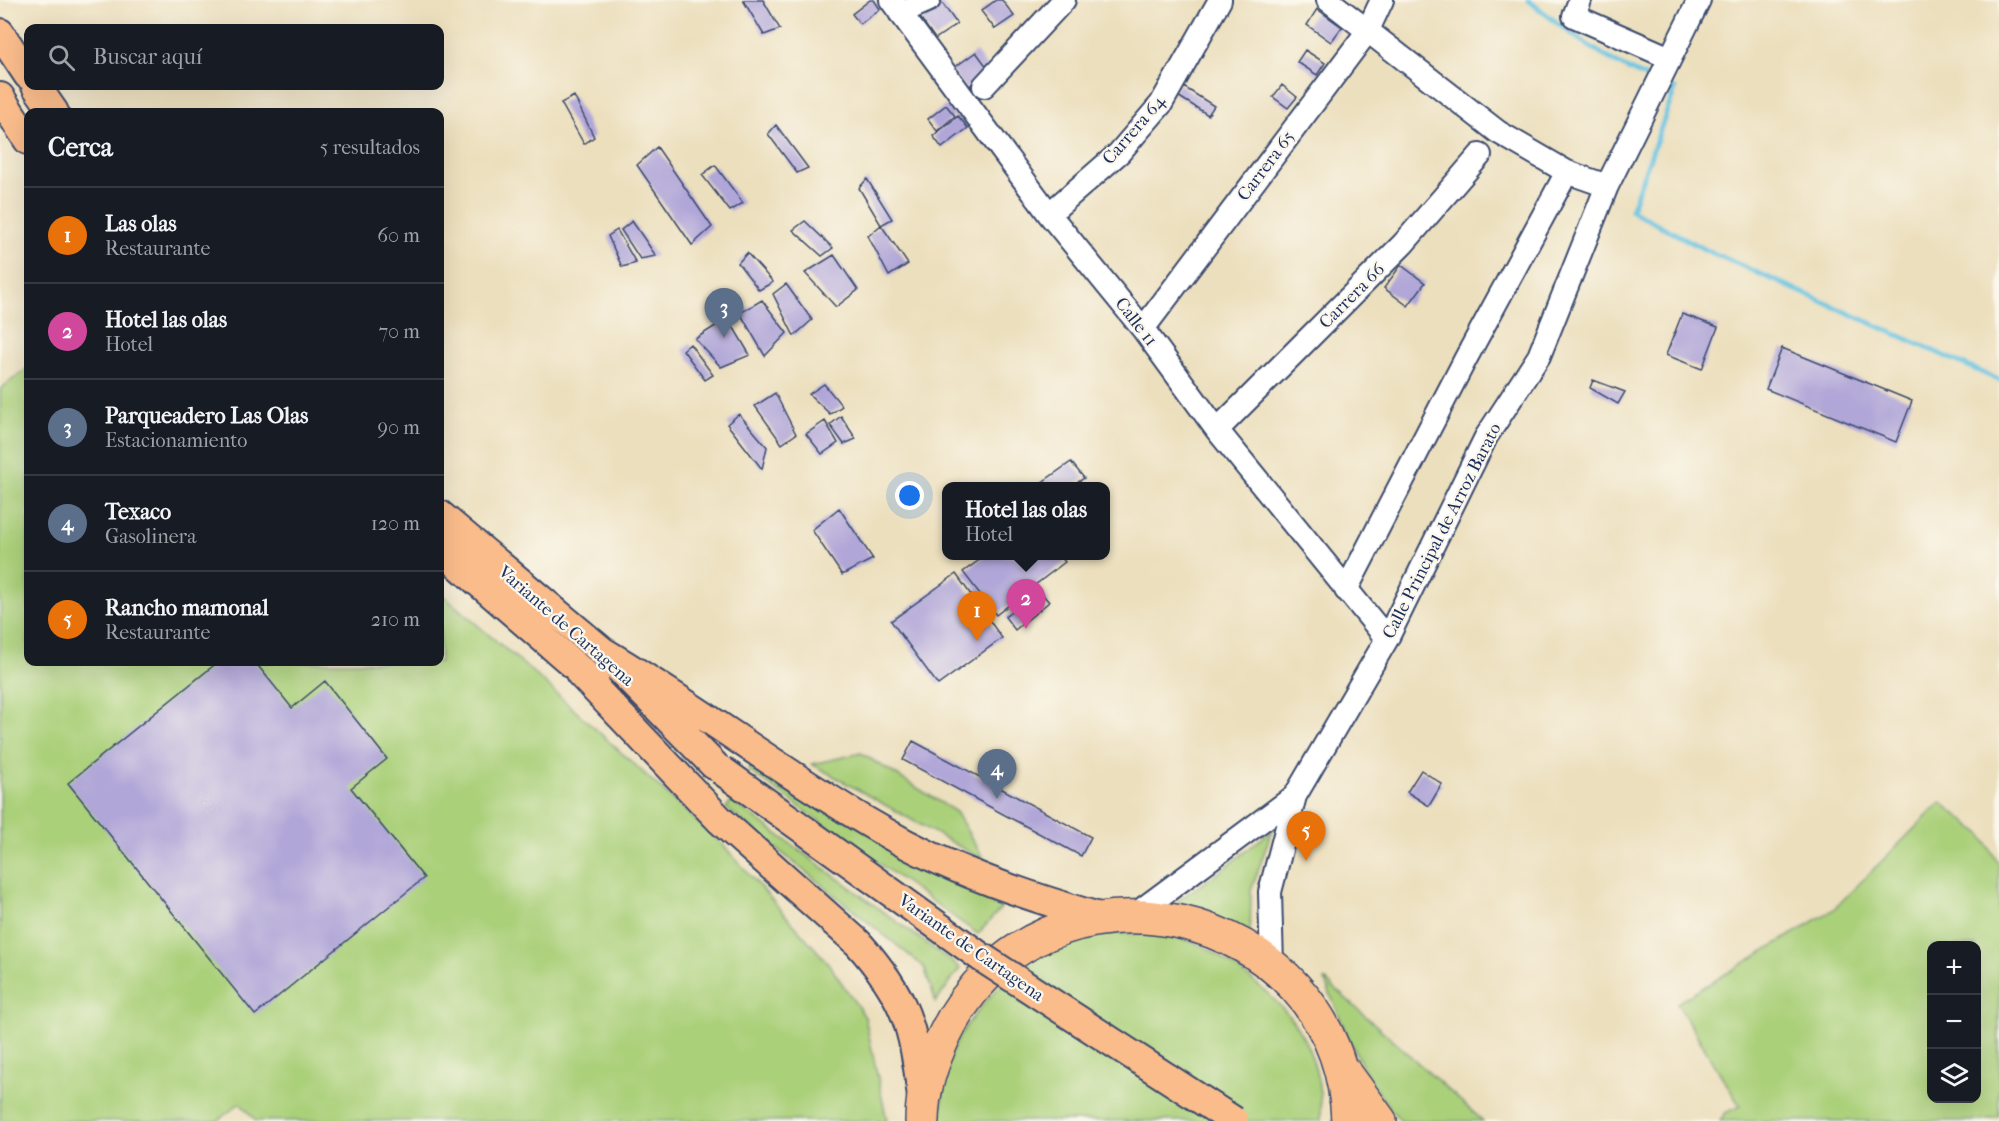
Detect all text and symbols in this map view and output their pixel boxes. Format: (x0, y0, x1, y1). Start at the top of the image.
search box (24, 24, 444, 90)
icon: search (45, 41, 78, 74)
text: Buscar aquí (93, 44, 202, 70)
street label: Carrera 64 (1098, 91, 1170, 169)
street label: Carrera 65 (1233, 127, 1299, 205)
text: Cerca (48, 132, 113, 163)
text: 5 resultados (320, 136, 420, 159)
text: Las olas (105, 211, 177, 237)
text: 1 (64, 224, 71, 247)
text: 60 m (377, 224, 420, 247)
text: Restaurante (105, 237, 210, 260)
street label: Carrera 66 (1315, 259, 1389, 333)
pin: 3 (704, 288, 744, 338)
street label: Calle 11 (1111, 294, 1161, 350)
text: Hotel las olas (105, 307, 227, 333)
text: 2 (62, 320, 73, 343)
text: 70 m (378, 320, 420, 343)
text: Hotel (105, 333, 153, 356)
text: Parqueadero Las Olas (105, 403, 308, 429)
text: 3 (63, 416, 72, 439)
text: 90 m (378, 416, 420, 439)
street label: Calle Principal de Arroz Barato (1378, 420, 1506, 642)
text: Estacionamiento (105, 429, 247, 452)
your location (895, 481, 924, 510)
popup (942, 482, 1110, 560)
text: Hotel las olas (965, 497, 1087, 523)
text: Texaco (105, 499, 171, 525)
text: 4 (62, 512, 73, 535)
text: 120 m (371, 512, 420, 535)
text: Hotel (965, 523, 1013, 546)
text: Gasolinera (105, 525, 196, 548)
street label: Variante de Cartagena (493, 561, 638, 691)
pin: 2 (1006, 580, 1046, 629)
pin: 1 (958, 592, 996, 641)
text: Rancho mamonal (105, 595, 269, 621)
text: 5 (63, 608, 72, 631)
text: 210 m (371, 608, 420, 631)
text: Restaurante (105, 621, 210, 644)
pin: 4 (978, 750, 1016, 799)
pin: 5 (1286, 812, 1326, 861)
street label: Variante de Cartagena (894, 889, 1048, 1006)
map controls (1927, 941, 1981, 1103)
button: + (1927, 941, 1981, 995)
button: − (1927, 995, 1981, 1049)
button: layers (1927, 1049, 1981, 1103)

